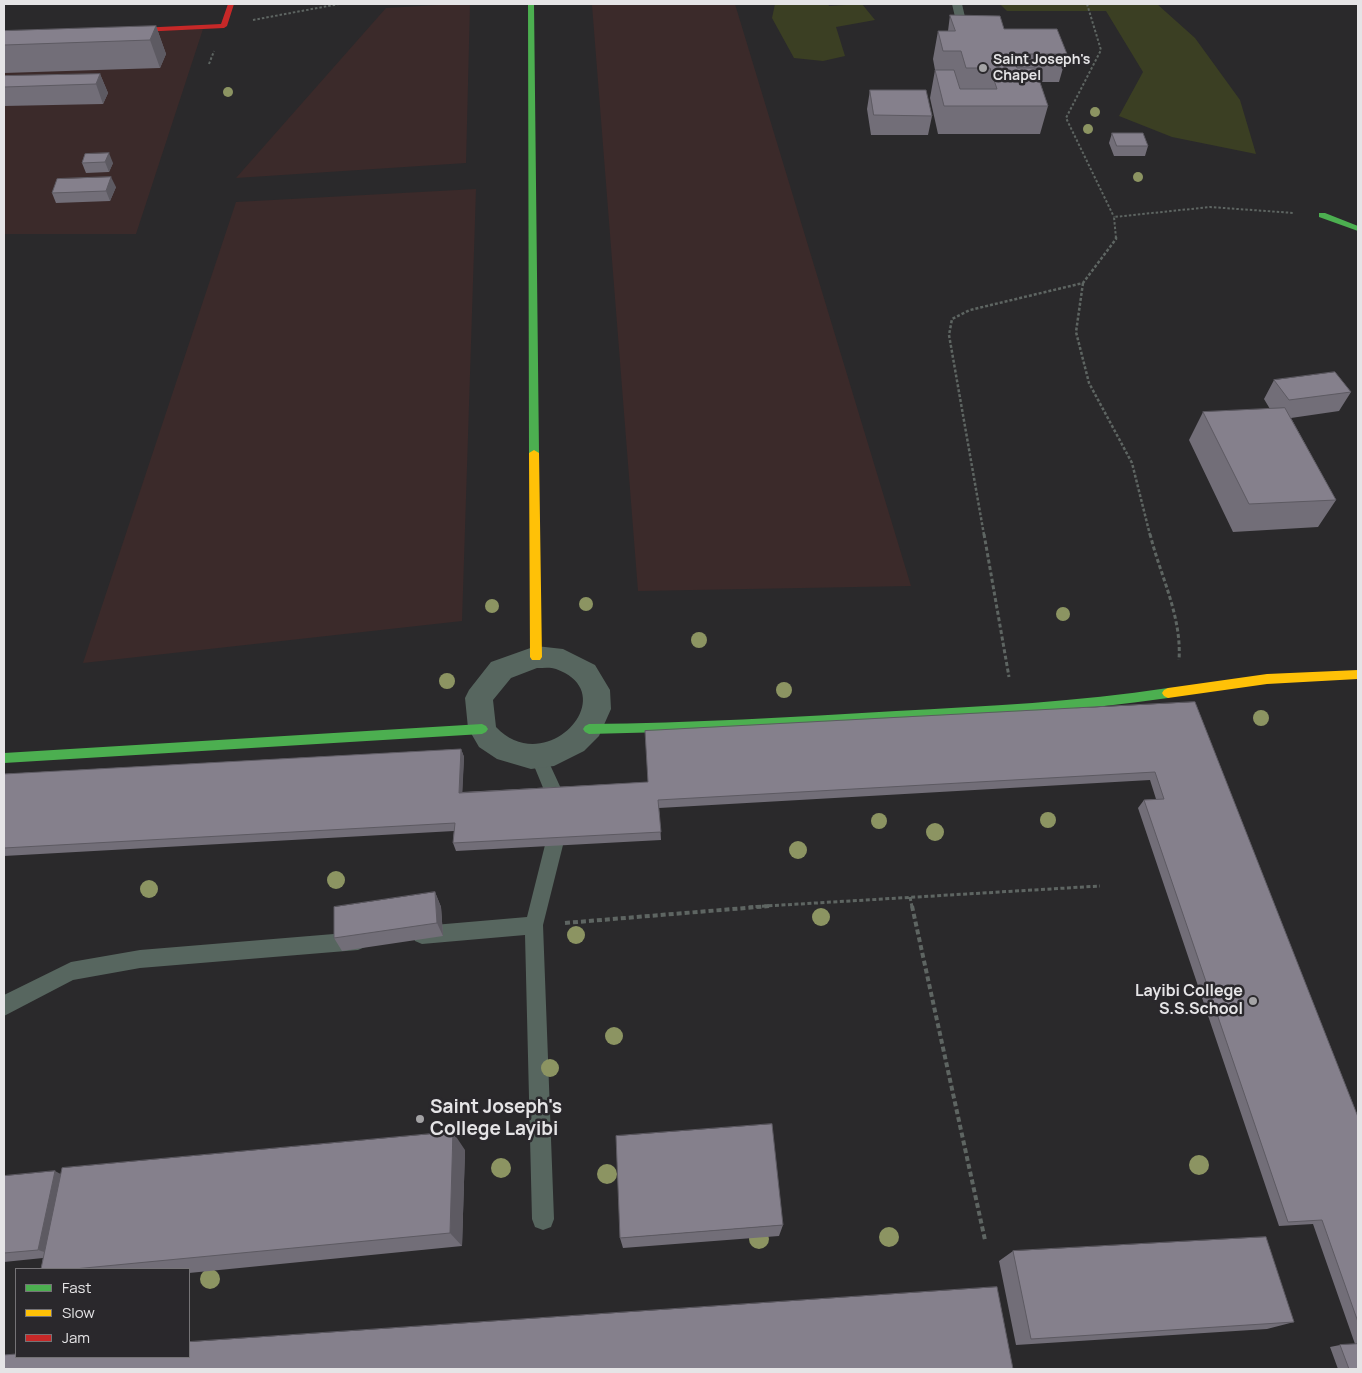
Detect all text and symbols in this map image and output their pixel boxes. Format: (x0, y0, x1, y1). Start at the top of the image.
place label: Saint Joseph's Chapel (993, 52, 1090, 84)
marker: Saint Joseph's Chapel (977, 62, 989, 74)
place label: Layibi College S.S.School (1135, 982, 1243, 1020)
marker: Layibi College S.S.School (1247, 995, 1259, 1007)
place label: Saint Joseph's College Layibi (430, 1097, 562, 1141)
marker: Saint Joseph's College Layibi (414, 1113, 426, 1125)
legend (15, 1268, 190, 1358)
text: Fast (62, 1277, 91, 1298)
text: Slow (62, 1302, 95, 1323)
text: Jam (62, 1327, 90, 1348)

